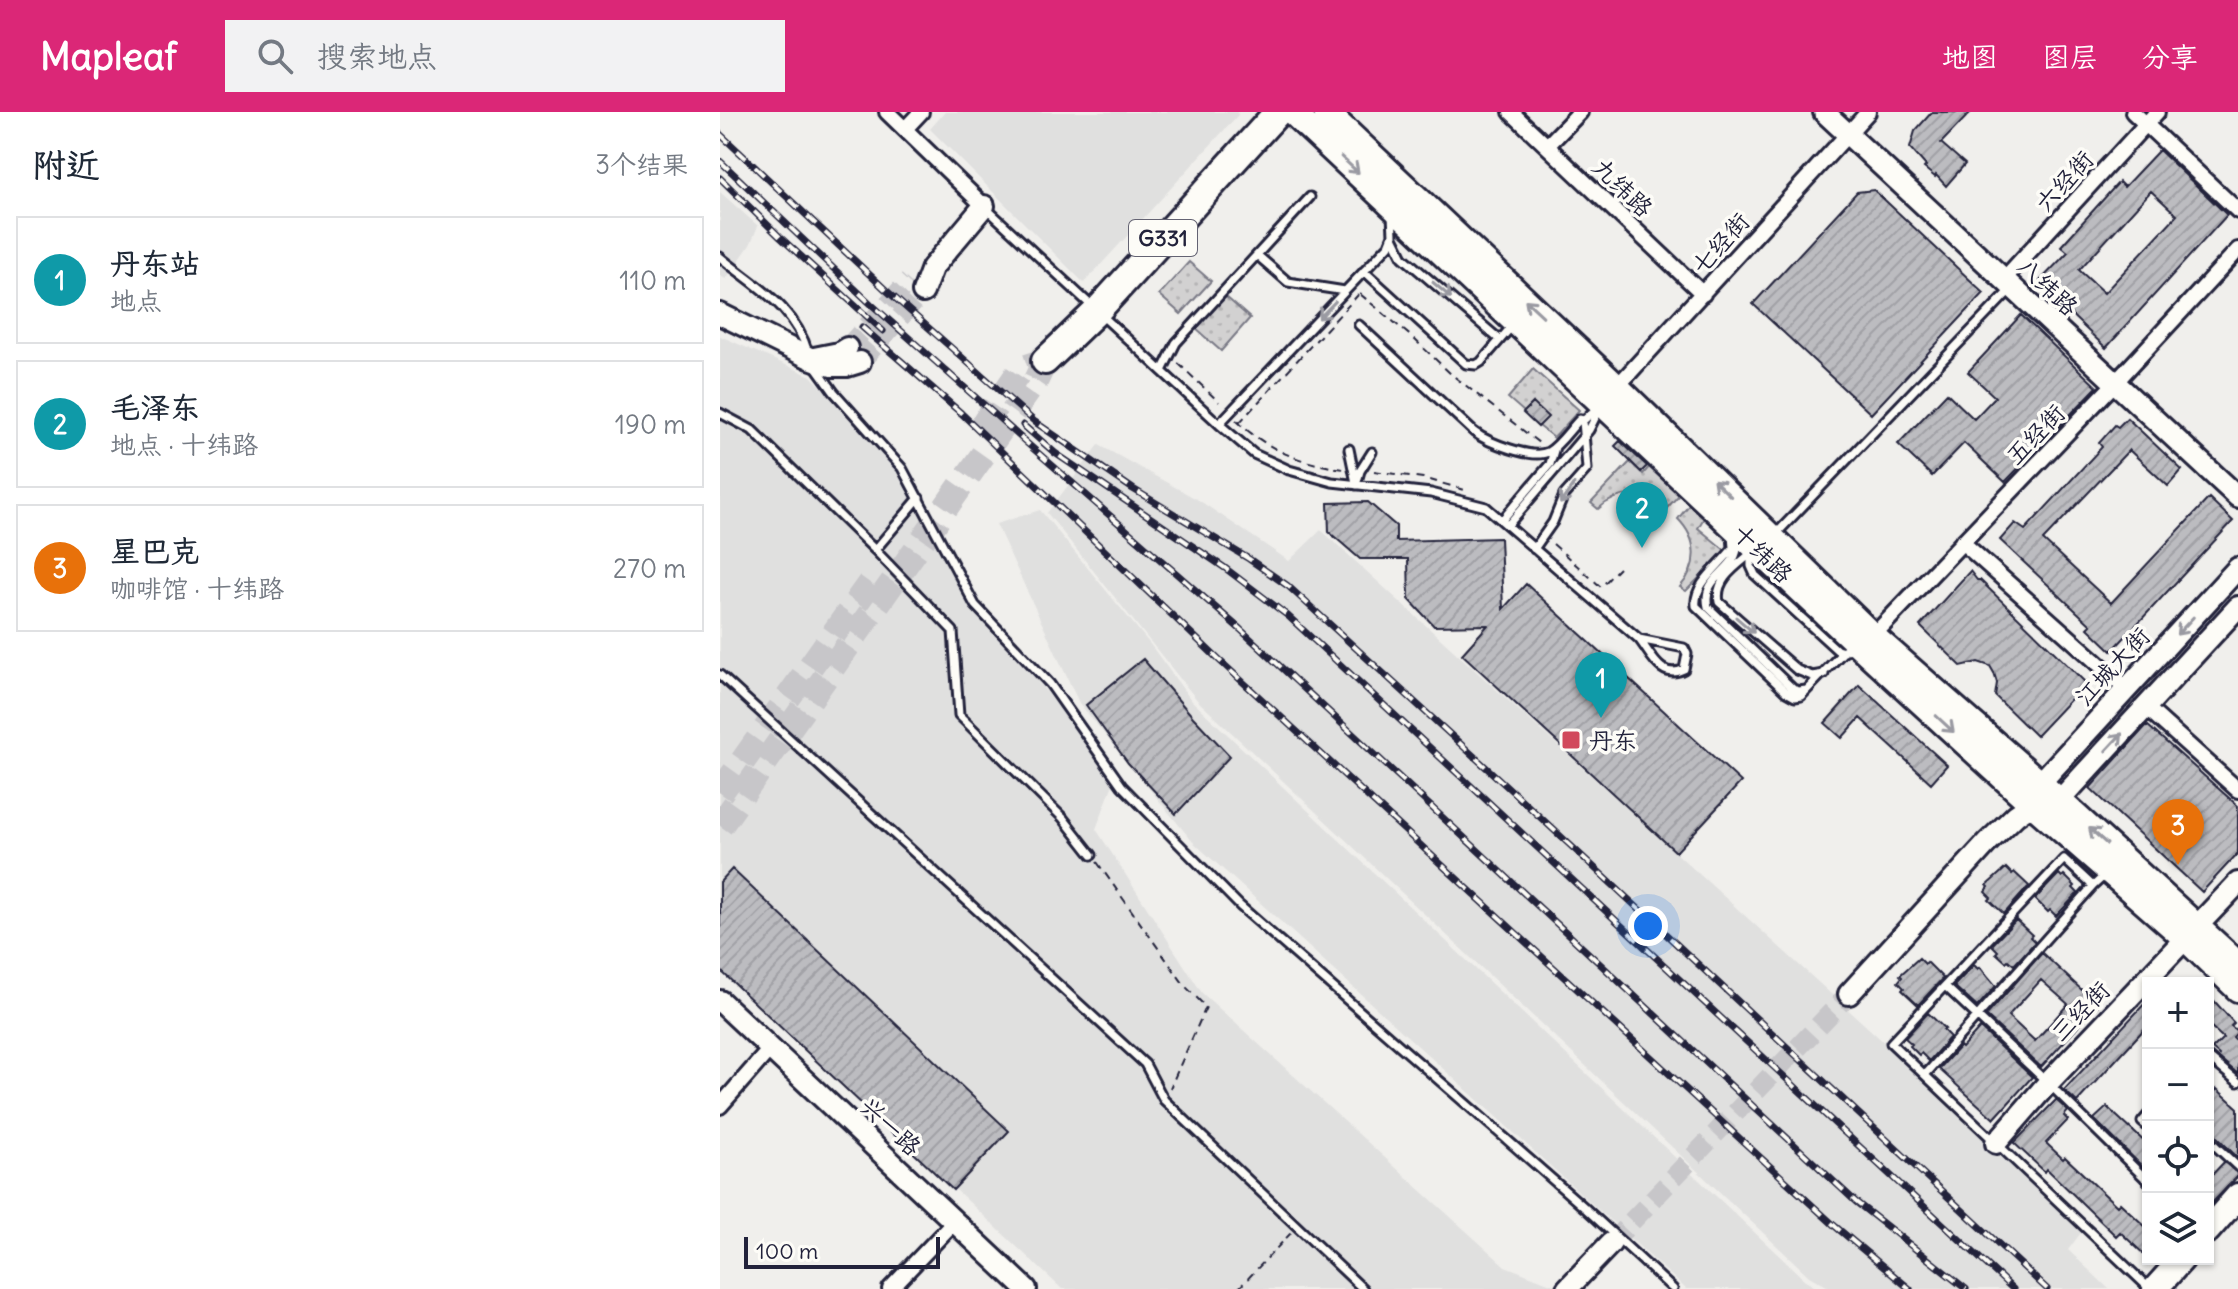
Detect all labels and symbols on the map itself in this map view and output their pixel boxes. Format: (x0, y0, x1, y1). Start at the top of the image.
street label: 六经街 (2029, 144, 2099, 218)
street label: 九纬路 (1587, 151, 1659, 223)
one-way arrow (1339, 155, 1359, 173)
street label: 七经街 (1685, 206, 1755, 280)
road number: G331 (1129, 220, 1197, 256)
street label: 八纬路 (2011, 250, 2085, 322)
one-way arrow (1431, 281, 1452, 299)
one-way arrow (1318, 300, 1337, 319)
one-way arrow (1525, 300, 1545, 318)
street label: 五经街 (1999, 398, 2071, 470)
one-way arrow (1713, 479, 1733, 498)
pin: 2 (1616, 482, 1668, 548)
one-way arrow (1559, 483, 1576, 504)
street label: 十纬路 (1727, 517, 1799, 589)
one-way arrow (2177, 615, 2195, 635)
one-way arrow (1735, 616, 1755, 634)
street label: 江城大街 (2068, 621, 2156, 711)
pin: 1 (1575, 652, 1627, 718)
one-way arrow (1935, 714, 1955, 732)
place label: 丹东 (1589, 725, 1637, 755)
marker: 丹东 (1560, 729, 1582, 751)
one-way arrow (2104, 732, 2122, 752)
pin: 3 (2152, 799, 2204, 865)
one-way arrow (2088, 827, 2108, 845)
your location (1628, 906, 1668, 946)
street label: 三经街 (2044, 975, 2116, 1047)
street label: 兴一路 (854, 1090, 928, 1162)
scale bar (744, 1233, 940, 1269)

